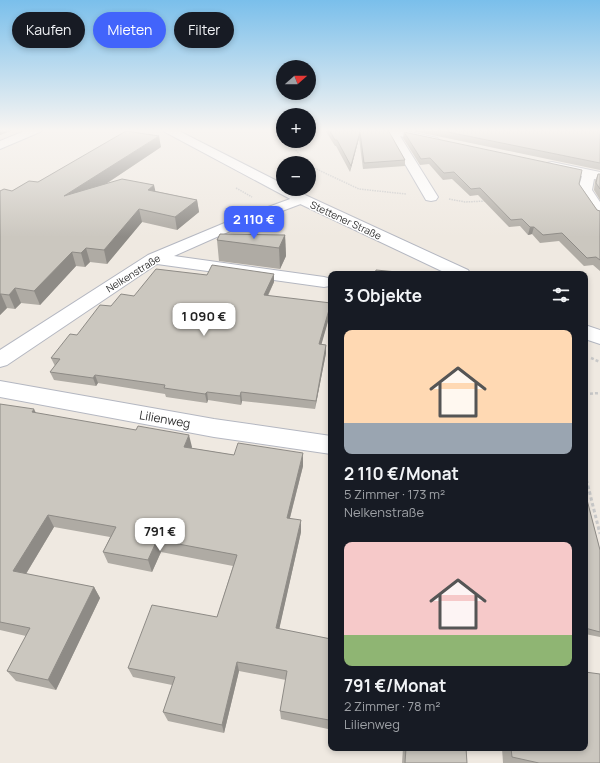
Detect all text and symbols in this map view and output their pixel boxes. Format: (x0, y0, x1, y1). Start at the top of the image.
chip: Kaufen (12, 12, 85, 48)
chip: Mieten (93, 12, 166, 48)
chip: Filter (174, 12, 234, 48)
north arrow (276, 60, 316, 100)
map controls (276, 60, 316, 196)
button: + (276, 108, 316, 148)
button: − (276, 156, 316, 196)
street label: Stettener Straße (308, 197, 384, 243)
pin: 2 110 € (217, 206, 291, 240)
text: 2 110 € (233, 210, 275, 228)
street label: Nelkenstraße (103, 251, 163, 295)
text: 3 Objekte (344, 284, 422, 307)
icon: filters (550, 284, 572, 306)
pin: 1 090 € (167, 303, 241, 337)
text: 1 090 € (182, 307, 226, 325)
icon: home (422, 356, 494, 428)
street label: Lilienweg (138, 406, 192, 432)
text: 2 110 €/Monat (344, 462, 459, 485)
text: 5 Zimmer · 173 m² (344, 485, 445, 503)
text: Nelkenstraße (344, 503, 424, 521)
pin: 791 € (132, 518, 188, 552)
text: 791 € (144, 522, 176, 540)
icon: home (422, 568, 494, 640)
text: 791 €/Monat (344, 674, 446, 697)
text: 2 Zimmer · 78 m² (344, 697, 440, 715)
text: Lilienweg (344, 715, 400, 733)

